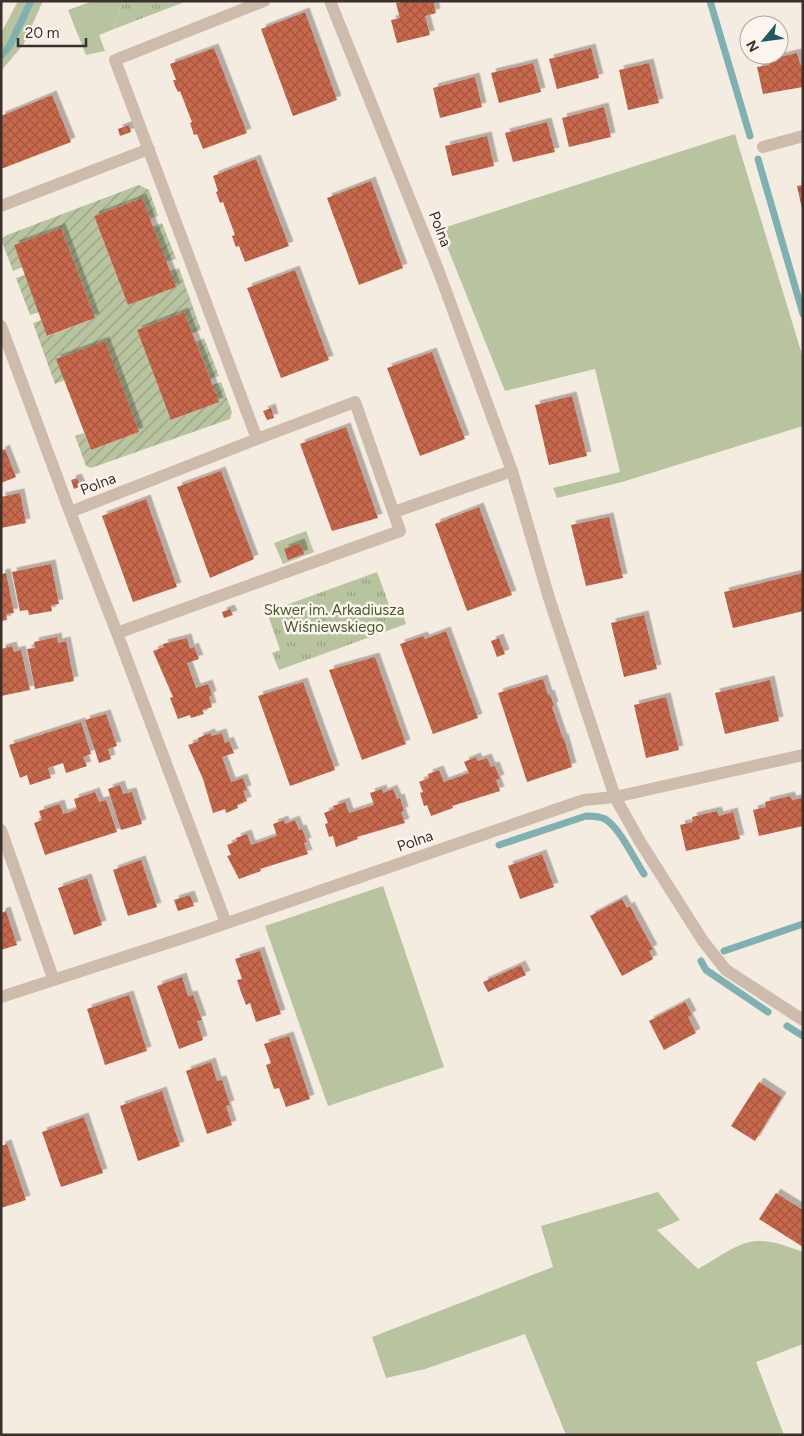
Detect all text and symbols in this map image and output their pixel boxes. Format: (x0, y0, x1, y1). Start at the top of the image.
scale bar (18, 15, 85, 47)
north arrow (739, 15, 789, 65)
text: 20 m (25, 24, 59, 42)
text: N (743, 37, 763, 55)
street label: Polna (425, 209, 455, 249)
street label: Polna (78, 469, 118, 499)
park label: Skwer im. Arkadiusza Wiśniewskiego (264, 601, 404, 636)
street label: Polna (395, 827, 435, 855)

